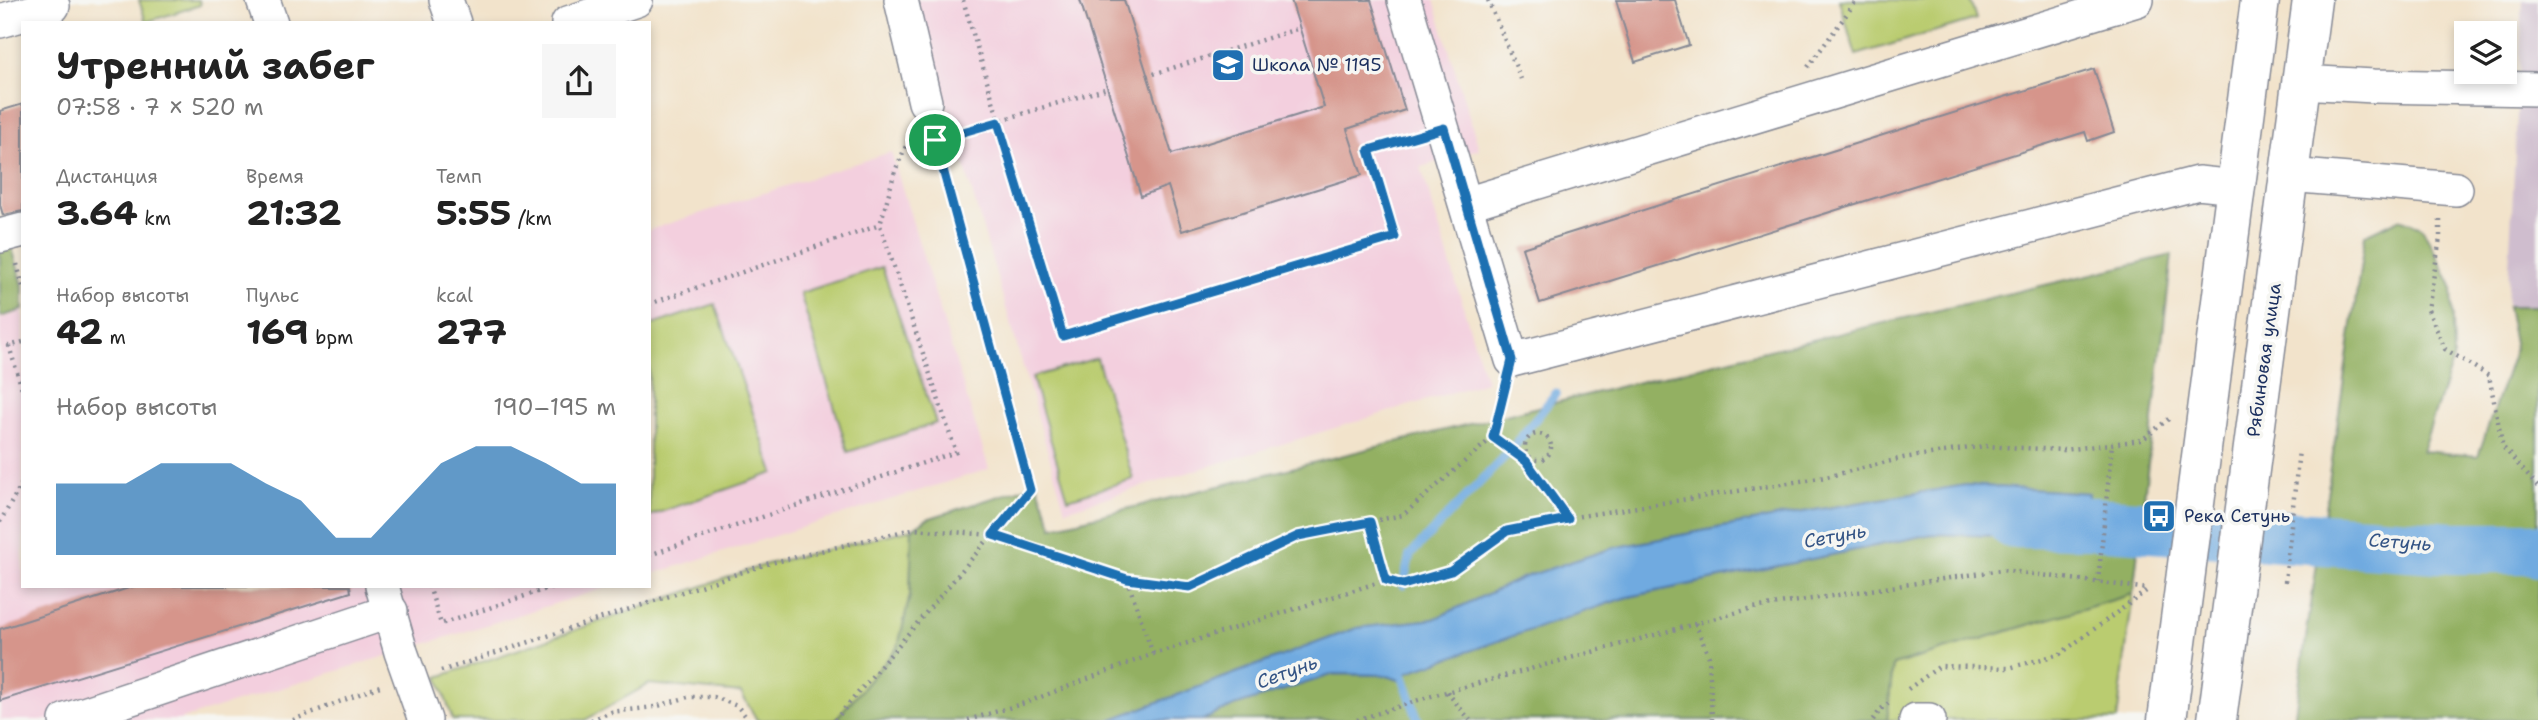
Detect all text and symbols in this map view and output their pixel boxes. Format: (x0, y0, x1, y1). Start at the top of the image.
map controls (2454, 21, 2517, 84)
button: layers (2454, 21, 2517, 84)
text: Утренний забег (56, 40, 374, 91)
button: share (542, 44, 616, 118)
school or university icon: Школа № 1195 (1209, 46, 1247, 84)
place label: Школа № 1195 (1252, 53, 1381, 77)
text: 07:58 · 7 × 520 m (56, 92, 264, 122)
pin (905, 110, 965, 170)
icon: arrive (916, 121, 954, 159)
text: Дистанция (56, 164, 158, 189)
text: Время (246, 164, 304, 189)
text: Темп (436, 164, 482, 189)
text: 3.64 (56, 189, 138, 236)
text: 21:32 (246, 189, 342, 236)
text: 5:55 (436, 189, 511, 236)
text: km (138, 206, 171, 231)
text: /km (511, 206, 552, 231)
street label: Рябиновая улица (2241, 282, 2287, 438)
text: Набор высоты (56, 283, 189, 308)
text: Пульс (246, 283, 299, 308)
text: kcal (436, 283, 473, 308)
text: 42 (56, 308, 103, 355)
text: 169 (246, 308, 309, 355)
text: 277 (436, 308, 507, 355)
text: m (103, 325, 126, 350)
text: bpm (309, 325, 353, 350)
text: Набор высоты (56, 392, 217, 422)
text: 190–195 m (493, 392, 616, 422)
bus stop icon: Река Сетунь (2140, 497, 2178, 535)
place label: Река Сетунь (2184, 504, 2290, 528)
water label: Сетунь (1802, 518, 1869, 554)
water label: Сетунь (2368, 527, 2433, 557)
water label: Сетунь (1253, 649, 1321, 695)

